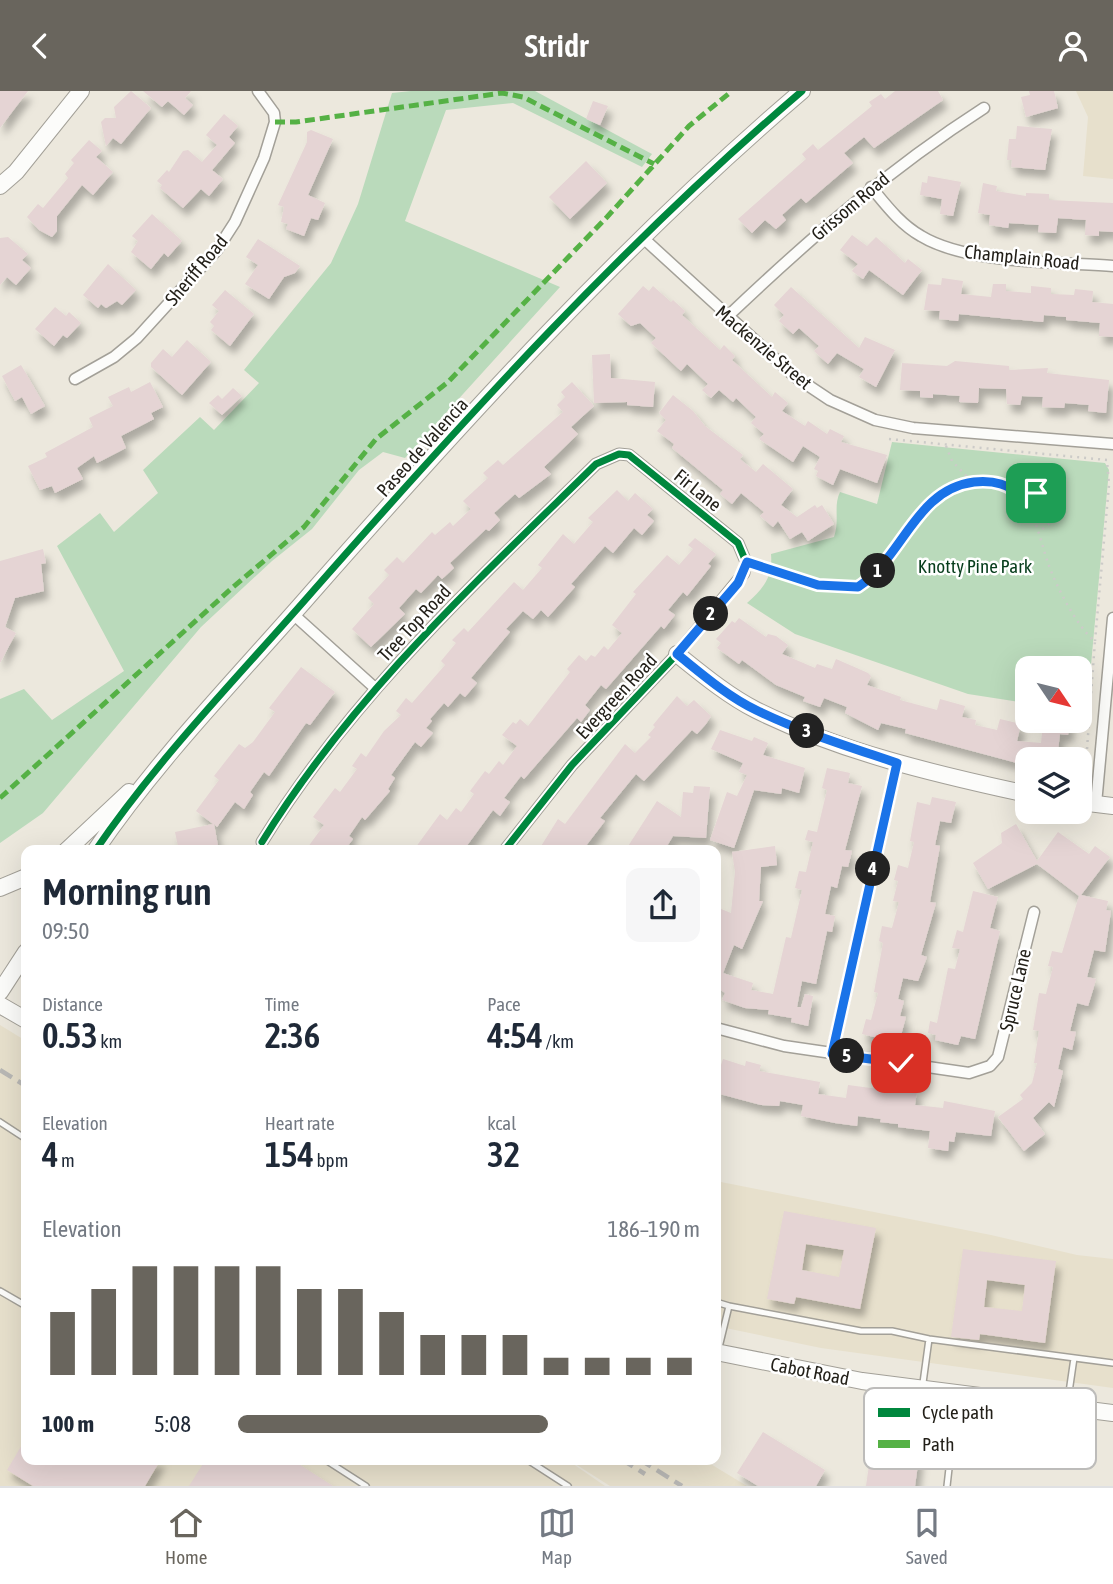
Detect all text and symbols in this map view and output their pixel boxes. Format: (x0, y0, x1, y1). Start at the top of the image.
icon: back (21, 27, 59, 65)
text: Stridr (524, 27, 589, 64)
icon: person (1054, 27, 1092, 65)
street label: Grissom Road (807, 167, 893, 245)
street label: Sheriff Road (160, 230, 232, 310)
street label: Champlain Road (963, 240, 1081, 274)
street label: Mackenzie Street (712, 300, 816, 394)
street label: Paseo de Valencia (372, 393, 472, 501)
pin (1006, 463, 1066, 523)
street label: Fir Lane (670, 464, 726, 516)
icon: arrive (1017, 474, 1055, 512)
pin: 1 (860, 553, 896, 589)
park label: Knotty Pine Park (918, 555, 1033, 577)
text: 1 (873, 559, 882, 581)
street label: Tree Top Road (373, 580, 455, 666)
pin: 2 (694, 596, 728, 631)
text: 2 (706, 602, 715, 624)
street label: Evergreen Road (571, 649, 661, 743)
north arrow (1015, 656, 1092, 733)
map controls (1015, 656, 1092, 824)
pin: 3 (790, 713, 824, 749)
text: 3 (802, 719, 811, 741)
button: layers (1015, 747, 1092, 824)
pin: 4 (856, 851, 890, 887)
text: 4 (868, 857, 877, 879)
button: share (626, 868, 700, 942)
text: Morning run (42, 870, 212, 913)
text: 09:50 (42, 918, 89, 944)
street label: Spruce Lane (995, 947, 1035, 1033)
text: Distance (42, 993, 103, 1015)
text: Time (265, 993, 299, 1015)
text: Pace (487, 993, 521, 1015)
text: 0.53 (42, 1015, 98, 1055)
text: 2:36 (265, 1015, 320, 1055)
text: 4:54 (487, 1015, 543, 1055)
text: km (98, 1030, 122, 1052)
text: /km (543, 1030, 574, 1052)
pin (871, 1033, 931, 1093)
pin: 5 (830, 1039, 864, 1073)
text: 5 (842, 1044, 851, 1066)
icon: check (882, 1044, 920, 1082)
text: Elevation (42, 1112, 108, 1134)
text: Heart rate (265, 1112, 335, 1134)
text: kcal (487, 1112, 516, 1134)
text: 4 (42, 1134, 58, 1174)
text: 154 (265, 1134, 314, 1174)
text: 32 (487, 1134, 520, 1174)
text: m (58, 1149, 75, 1171)
text: bpm (314, 1149, 348, 1171)
text: Elevation (42, 1216, 122, 1242)
text: 186–190 m (607, 1216, 700, 1242)
street label: Cabot Road (769, 1353, 851, 1389)
legend (864, 1388, 1096, 1469)
text: Cycle path (922, 1401, 994, 1423)
text: 100 m (42, 1411, 94, 1437)
text: 5:08 (154, 1411, 191, 1437)
text: Path (922, 1433, 954, 1455)
tab: Home (165, 1504, 207, 1568)
tab: Map (538, 1504, 576, 1568)
tab: Saved (906, 1504, 948, 1568)

